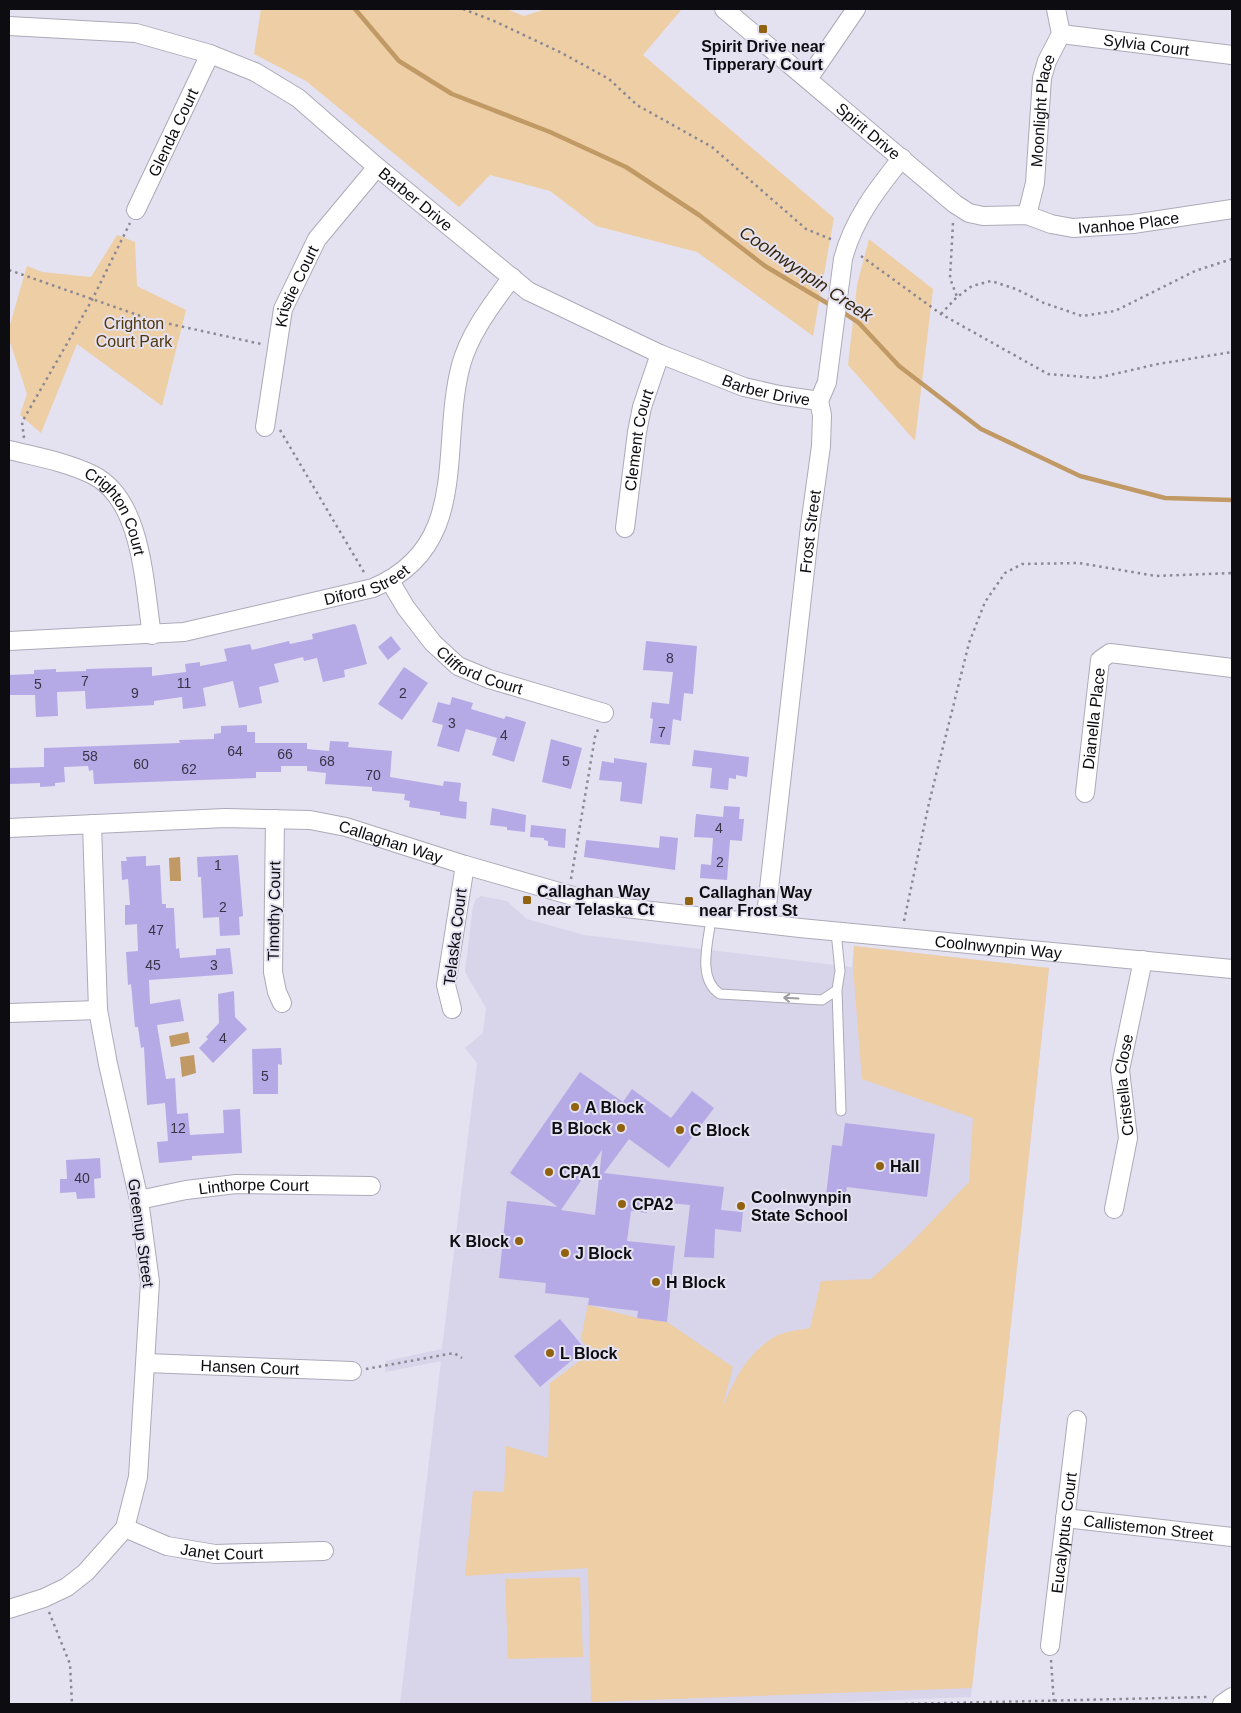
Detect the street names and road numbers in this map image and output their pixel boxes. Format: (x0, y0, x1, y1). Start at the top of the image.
street label: Sylvia Court (1102, 31, 1191, 58)
street label: Moonlight Place (1028, 51, 1058, 168)
street label: Glenda Court (145, 85, 201, 179)
street label: Spirit Drive (833, 99, 904, 163)
street label: Barber Drive (376, 164, 456, 234)
street label: Ivanhoe Place (1077, 209, 1180, 236)
street label: Kristie Court (272, 242, 321, 328)
street label: Barber Drive (720, 371, 811, 408)
street label: Clement Court (621, 386, 656, 492)
street label: Crighton Court (82, 464, 149, 557)
street label: Frost Street (796, 488, 823, 574)
street label: Diford Street (322, 561, 413, 608)
street label: Clifford Court (433, 642, 525, 697)
street label: Dianella Place (1079, 667, 1108, 770)
street label: Callaghan Way (338, 817, 445, 866)
street label: Timothy Court (265, 860, 283, 961)
street label: Telaska Court (441, 887, 469, 987)
street label: Coolnwynpin Way (934, 932, 1063, 961)
street label: Cristella Close (1111, 1032, 1136, 1137)
street label: Linthorpe Court (198, 1175, 309, 1197)
street label: Greenup Street (125, 1178, 157, 1289)
street label: Hansen Court (200, 1357, 300, 1377)
street label: Eucalyptus Court (1048, 1471, 1079, 1594)
street label: Callistemon Street (1083, 1512, 1215, 1543)
street label: Janet Court (179, 1540, 264, 1562)

